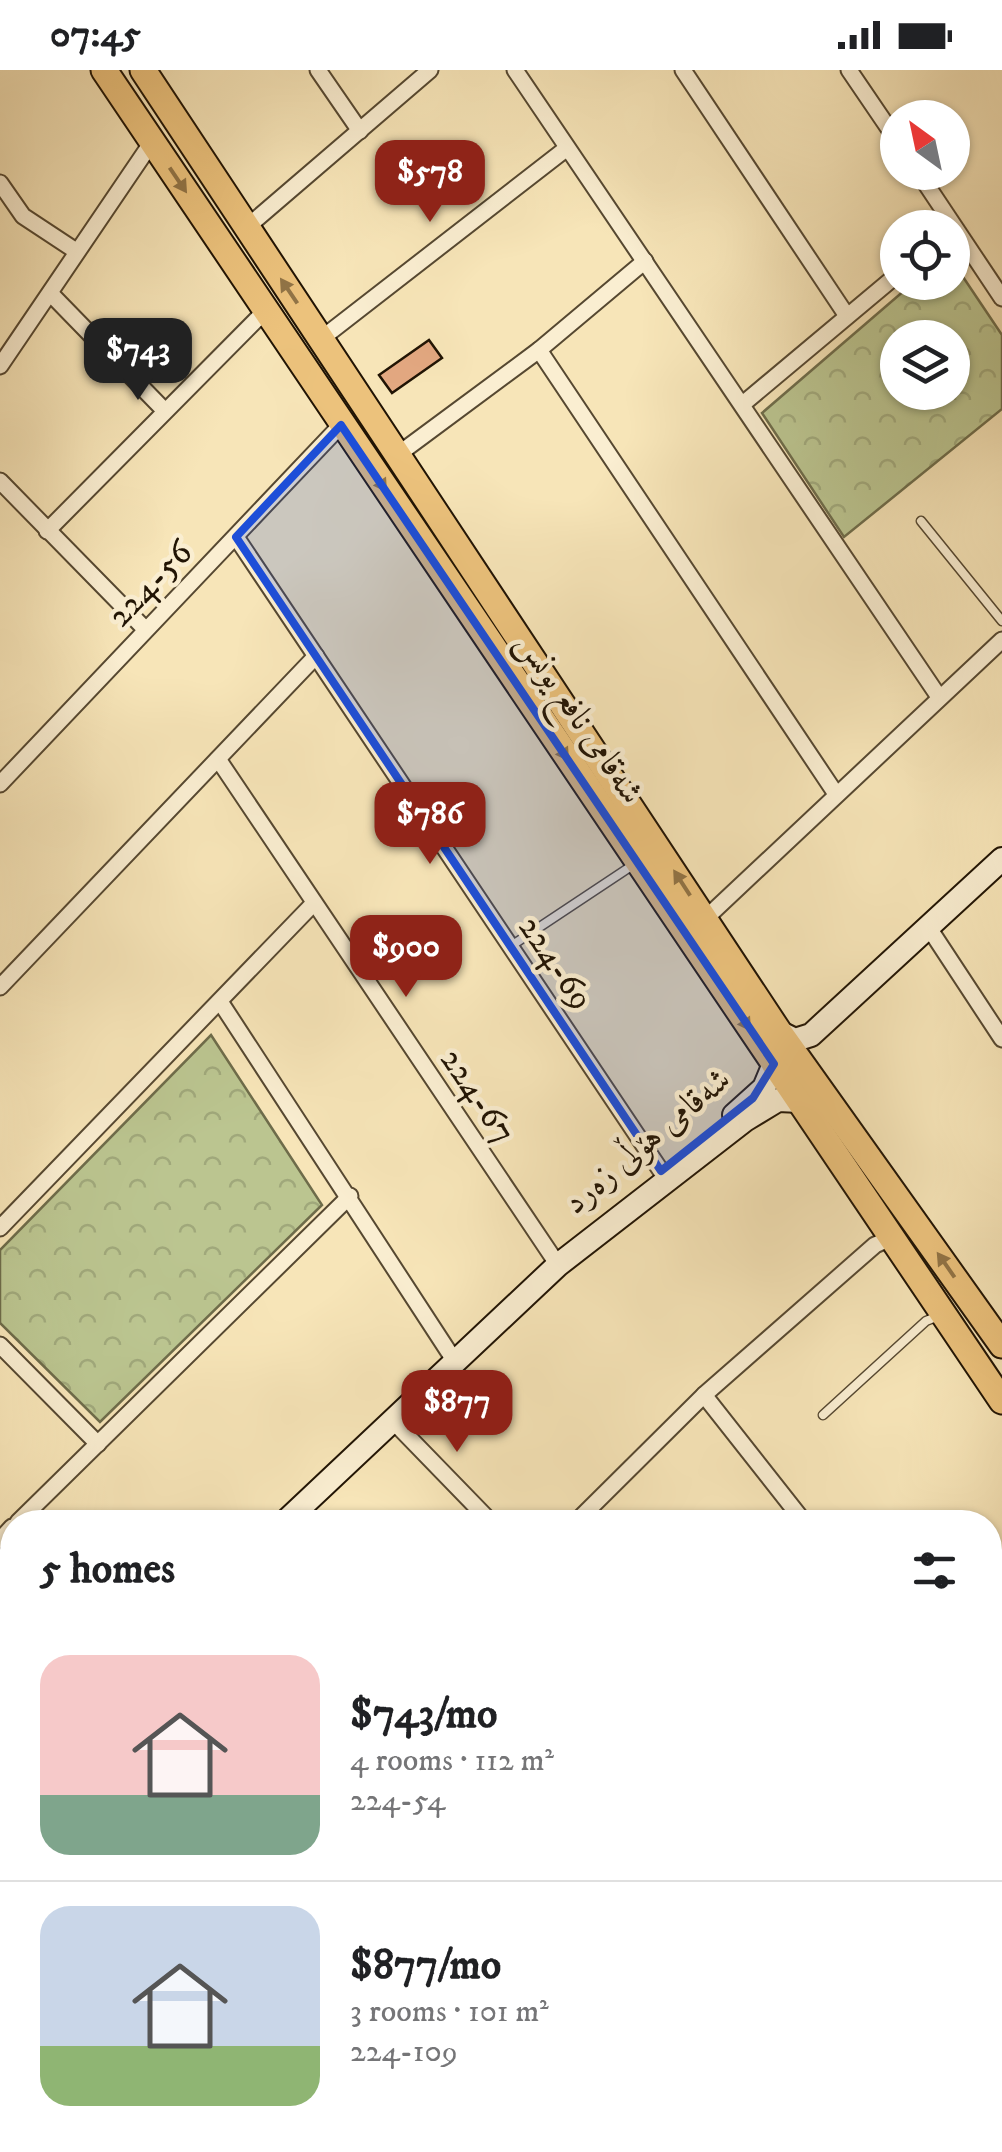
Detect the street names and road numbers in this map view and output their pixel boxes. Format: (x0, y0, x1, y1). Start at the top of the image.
street label: 224-56 (98, 530, 204, 637)
street label: شەقامی نافع یونس (500, 623, 653, 817)
street label: 224-69 (508, 908, 603, 1019)
street label: 224-67 (430, 1040, 525, 1152)
street label: شەقامی هۆڵی زەرد (553, 1058, 740, 1225)

